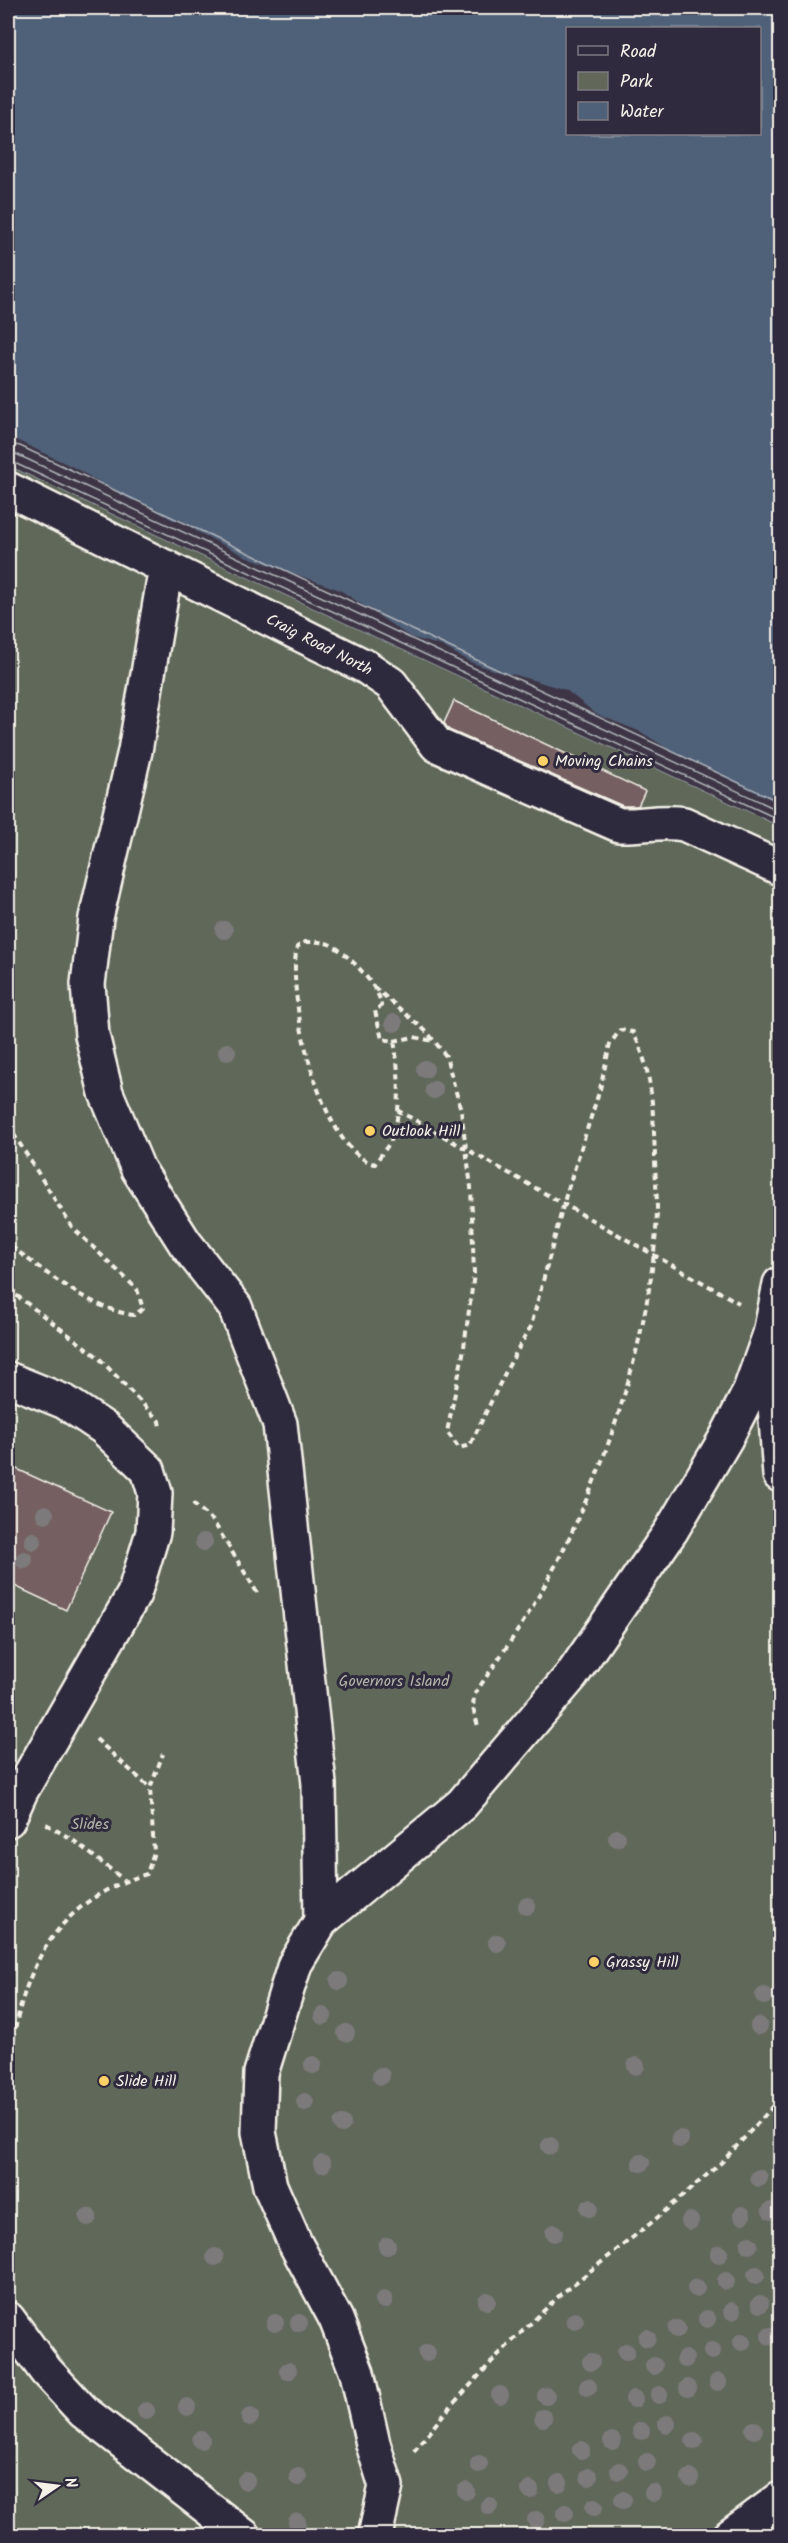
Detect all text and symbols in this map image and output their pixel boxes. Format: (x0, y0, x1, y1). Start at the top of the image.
legend (566, 27, 761, 135)
text: Road (620, 38, 657, 67)
text: Park (620, 68, 653, 97)
text: Water (620, 98, 665, 127)
street label: Craig Road North (261, 607, 377, 683)
place label: Moving Chains (555, 749, 653, 774)
marker: Moving Chains (536, 754, 550, 768)
place label: Outlook Hill (382, 1119, 460, 1144)
marker: Outlook Hill (363, 1124, 377, 1138)
park label: Governors Island (339, 1669, 450, 1694)
park label: Slides (71, 1812, 109, 1837)
place label: Grassy Hill (606, 1950, 679, 1975)
marker: Grassy Hill (587, 1955, 601, 1969)
place label: Slide Hill (116, 2069, 176, 2094)
marker: Slide Hill (97, 2074, 111, 2088)
north arrow (27, 2456, 87, 2516)
text: N (57, 2475, 83, 2491)

